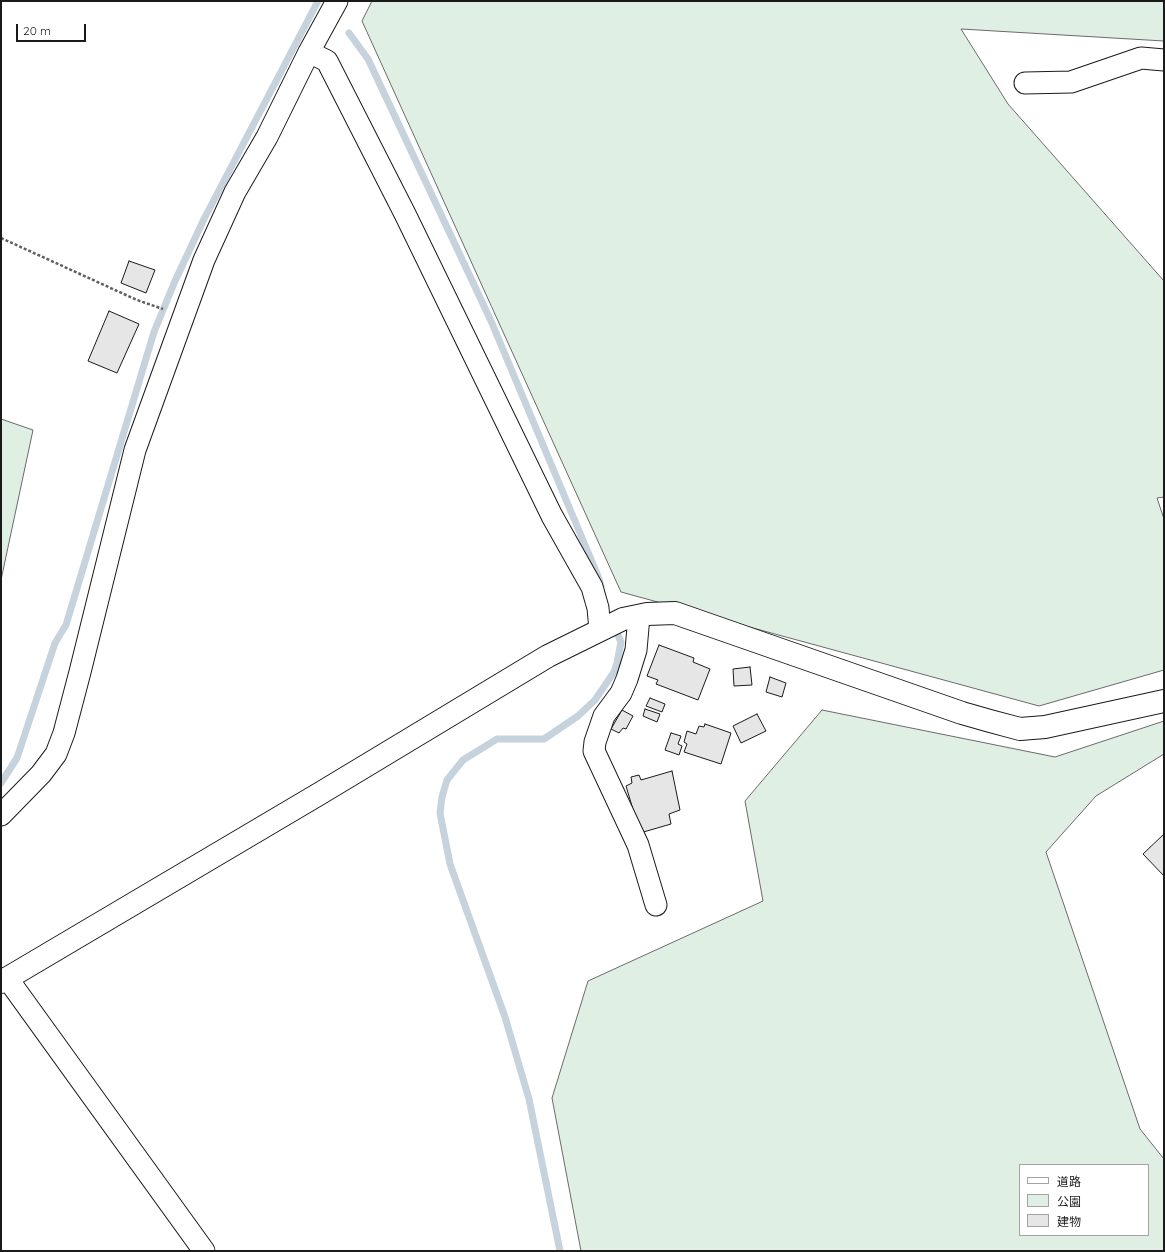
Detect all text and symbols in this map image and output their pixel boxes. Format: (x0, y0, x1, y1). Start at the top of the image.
scale bar (18, 16, 88, 42)
text: 20 m (23, 23, 51, 38)
legend (1019, 1164, 1149, 1236)
text: 道路 (1057, 1174, 1081, 1189)
text: 公園 (1057, 1194, 1081, 1209)
text: 建物 (1057, 1214, 1081, 1229)

